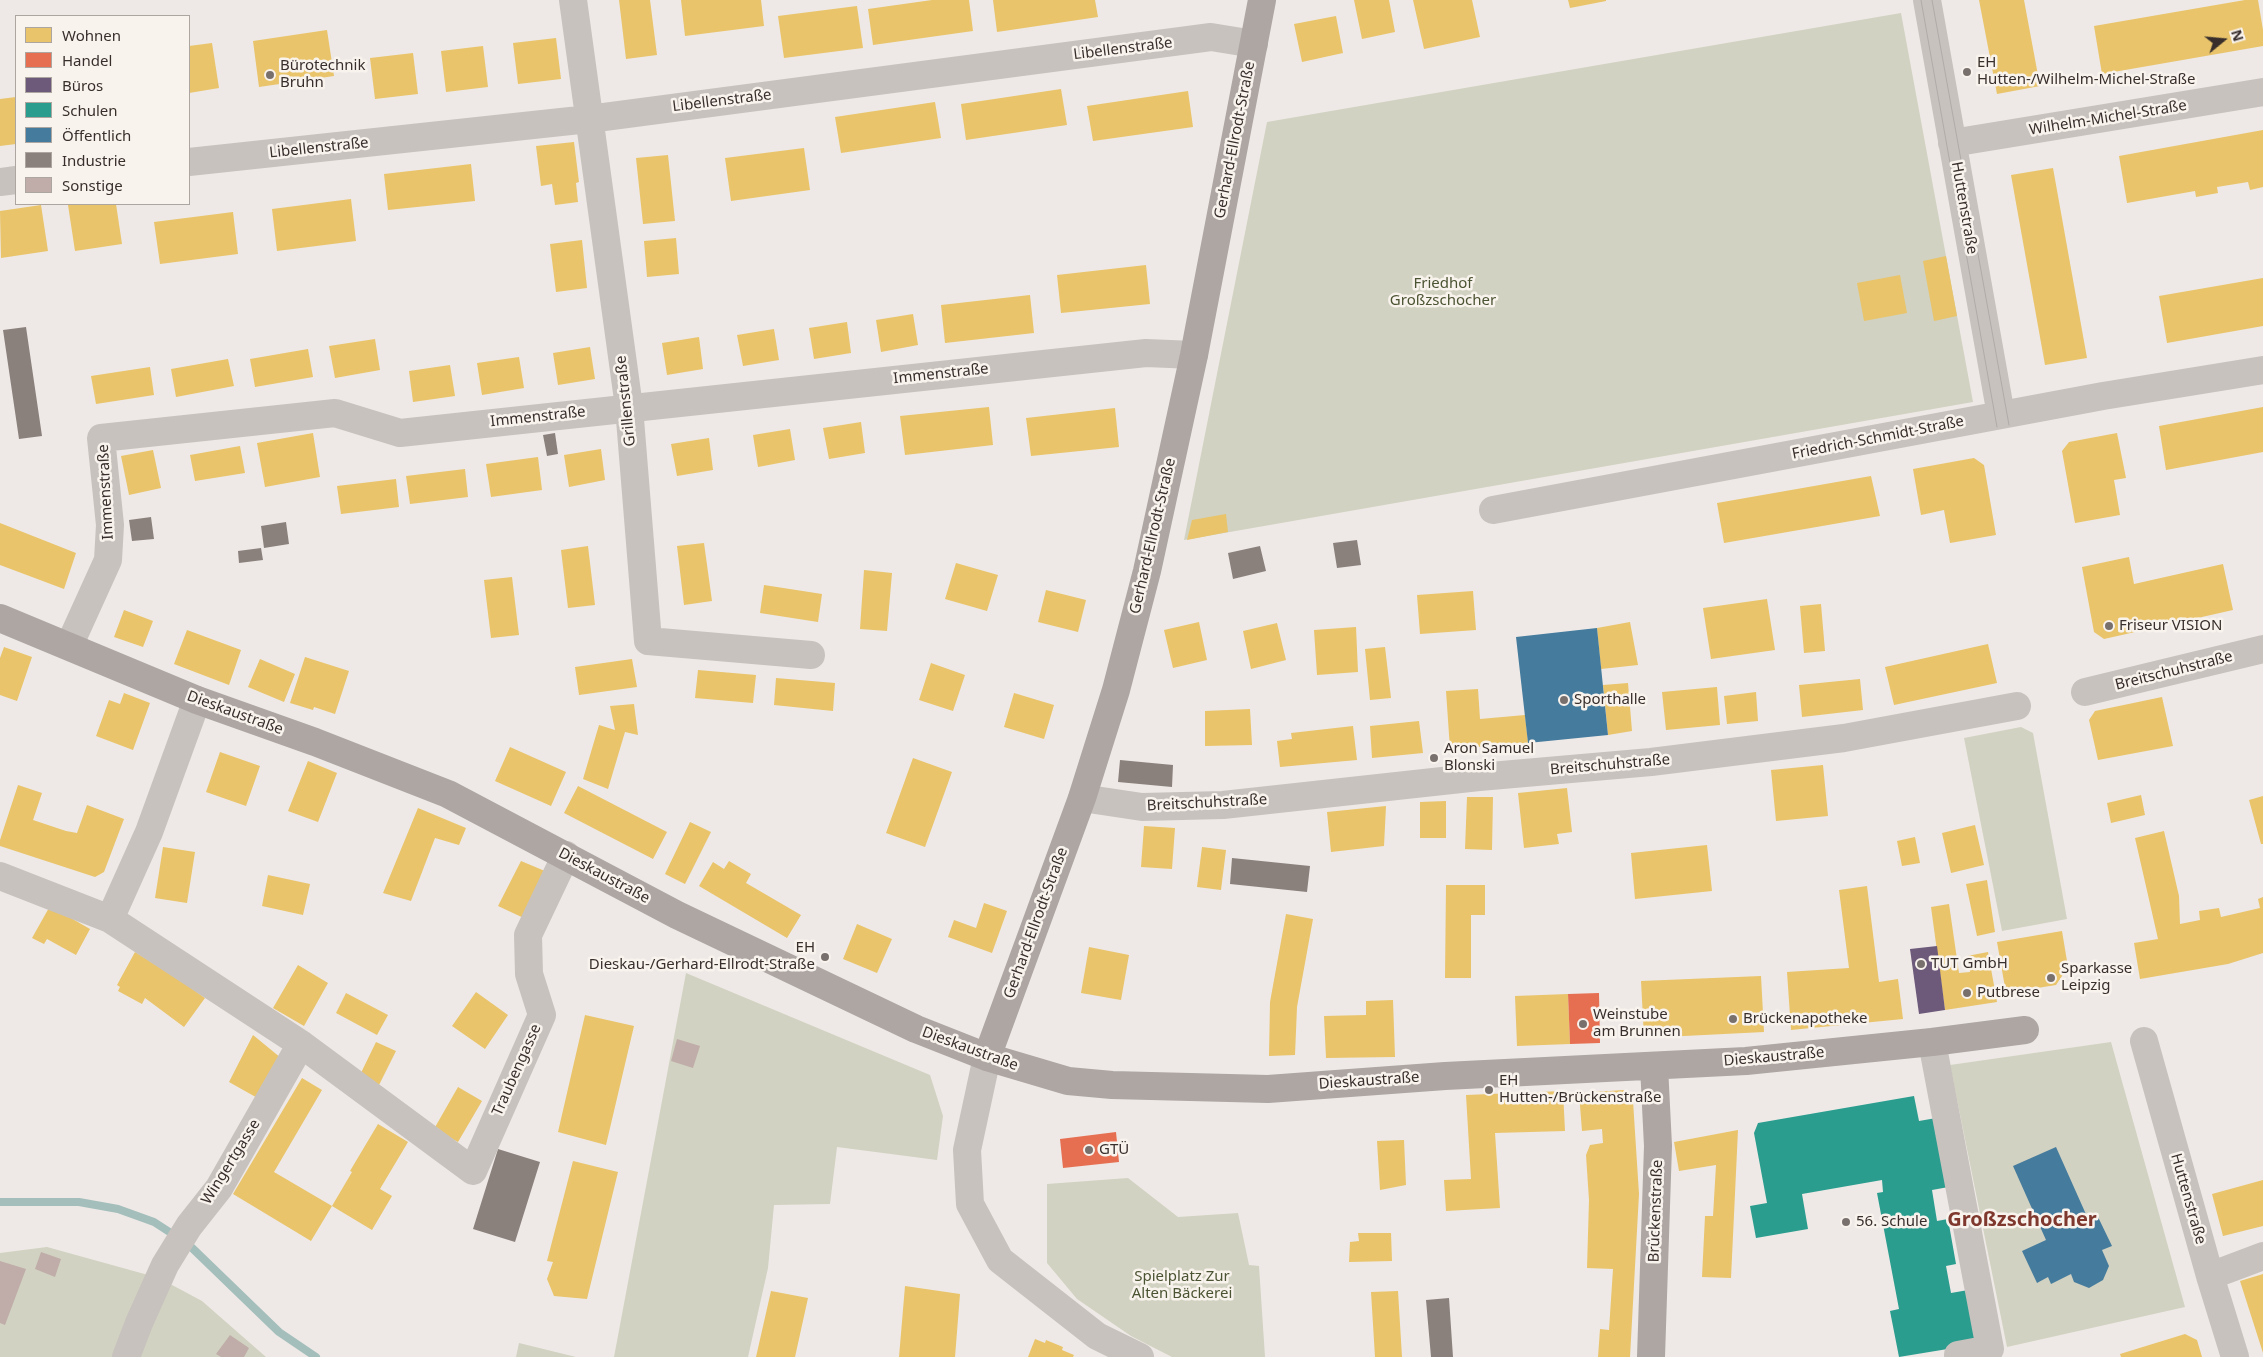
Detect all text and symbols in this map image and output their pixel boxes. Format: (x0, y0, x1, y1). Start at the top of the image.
legend (15, 15, 190, 205)
north arrow (2198, 15, 2248, 65)
text: Wohnen (62, 25, 121, 45)
text: N (2227, 27, 2249, 44)
street label: Libellenstraße (1072, 34, 1174, 64)
text: Handel (62, 50, 112, 70)
place label: EH Hutten-/Wilhelm-Michel-Straße (1977, 54, 2195, 89)
place label: Bürotechnik Bruhn (280, 57, 365, 92)
street label: Gerhard-Ellrodt-Straße (1211, 60, 1259, 220)
marker: EH Hutten-/Wilhelm-Michel-Straße (1961, 66, 1973, 78)
marker: Bürotechnik Bruhn (264, 69, 276, 81)
text: Büros (62, 75, 103, 95)
street label: Libellenstraße (671, 86, 773, 116)
street label: Wilhelm-Michel-Straße (2028, 97, 2188, 139)
text: Schulen (62, 100, 118, 120)
text: Öffentlich (62, 125, 131, 145)
street label: Libellenstraße (268, 134, 370, 162)
text: Industrie (62, 150, 126, 170)
street label: Huttenstraße (1947, 160, 1981, 256)
text: Sonstige (62, 175, 123, 195)
park label: Friedhof Großzschocher (1390, 275, 1496, 310)
street label: Grillenstraße (612, 355, 640, 447)
street label: Immenstraße (892, 360, 990, 388)
street label: Immenstraße (489, 403, 587, 431)
street label: Friedrich-Schmidt-Straße (1790, 412, 1966, 464)
street label: Immenstraße (95, 444, 117, 540)
street label: Gerhard-Ellrodt-Straße (1126, 456, 1180, 616)
place label: Friseur VISION (2119, 617, 2222, 635)
marker: Friseur VISION (2103, 620, 2115, 632)
street label: Breitschuhstraße (2113, 648, 2235, 694)
street label: Dieskaustraße (184, 687, 286, 739)
place label: Sporthalle (1574, 691, 1646, 709)
marker: Sporthalle (1558, 694, 1570, 706)
place label: Aron Samuel Blonski (1444, 740, 1534, 775)
street label: Breitschuhstraße (1549, 751, 1671, 779)
marker: Aron Samuel Blonski (1428, 752, 1440, 764)
street label: Breitschuhstraße (1146, 791, 1268, 815)
street label: Dieskaustraße (555, 844, 653, 908)
street label: Gerhard-Ellrodt-Straße (1000, 845, 1072, 1001)
place label: EH Dieskau-/Gerhard-Ellrodt-Straße (589, 939, 815, 974)
marker: EH Dieskau-/Gerhard-Ellrodt-Straße (819, 951, 831, 963)
place label: TUT GmbH (1931, 955, 2008, 973)
marker: TUT GmbH (1915, 958, 1927, 970)
place label: Sparkasse Leipzig (2061, 960, 2132, 995)
marker: Sparkasse Leipzig (2045, 972, 2057, 984)
place label: Putbrese (1977, 984, 2040, 1002)
marker: Putbrese (1961, 987, 1973, 999)
place label: Weinstube am Brunnen (1593, 1006, 1681, 1041)
place label: Brückenapotheke (1743, 1010, 1867, 1028)
marker: Brückenapotheke (1727, 1013, 1739, 1025)
marker: Weinstube am Brunnen (1577, 1018, 1589, 1030)
street label: Traubengasse (489, 1021, 545, 1119)
street label: Dieskaustraße (919, 1023, 1021, 1075)
street label: Dieskaustraße (1723, 1044, 1825, 1070)
street label: Dieskaustraße (1318, 1068, 1420, 1094)
place label: EH Hutten-/Brückenstraße (1499, 1072, 1661, 1107)
marker: EH Hutten-/Brückenstraße (1483, 1084, 1495, 1096)
street label: Wingertgasse (198, 1116, 264, 1208)
place label: GTÜ (1099, 1141, 1129, 1159)
marker: GTÜ (1083, 1144, 1095, 1156)
street label: Huttenstraße (2166, 1151, 2210, 1247)
street label: Brückenstraße (1645, 1159, 1667, 1263)
district label: Großzschocher (1947, 1208, 2097, 1232)
place label: 56. Schule (1856, 1213, 1927, 1231)
marker: 56. Schule (1840, 1216, 1852, 1228)
park label: Spielplatz Zur Alten Bäckerei (1132, 1268, 1232, 1303)

